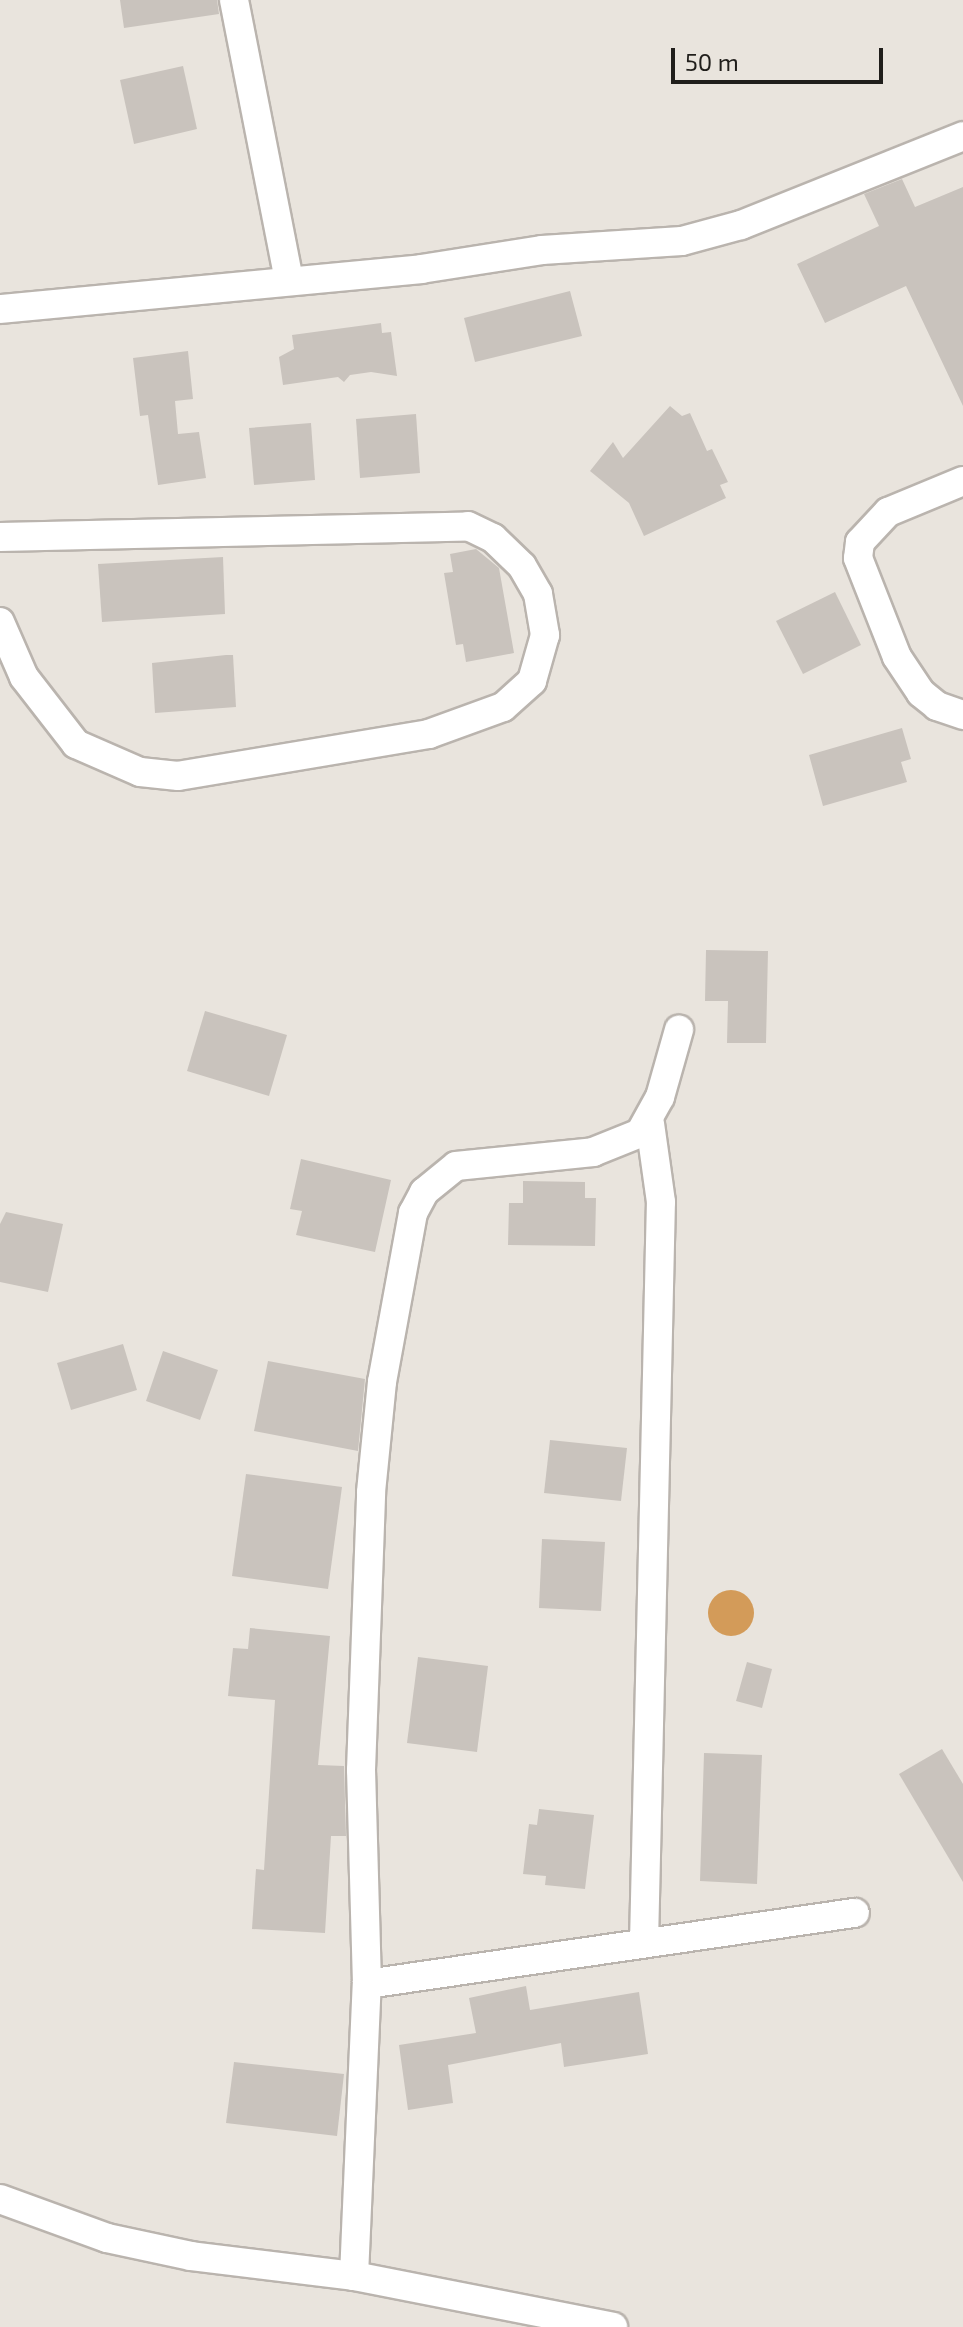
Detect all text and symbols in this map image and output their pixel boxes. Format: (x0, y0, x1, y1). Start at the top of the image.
scale bar (675, 32, 887, 82)
text: 50 m (685, 47, 739, 76)

